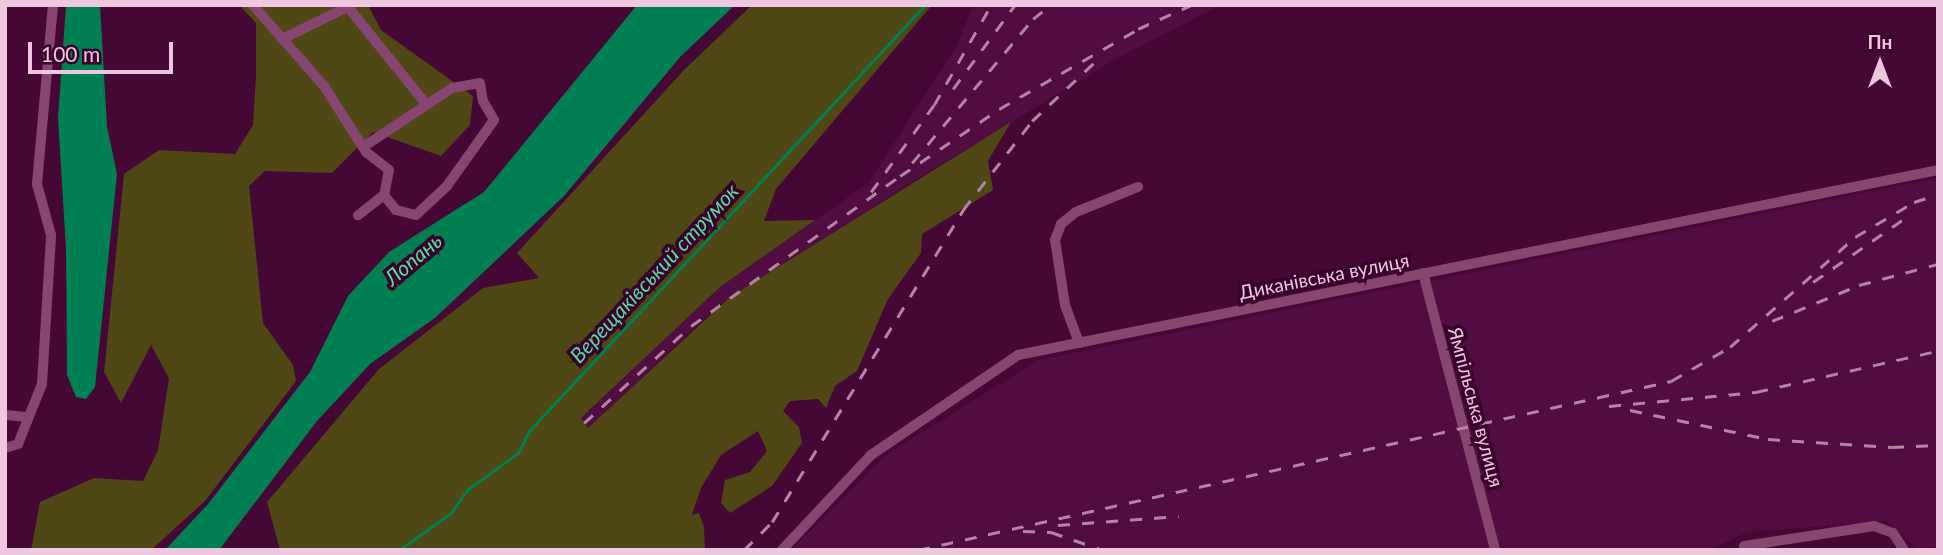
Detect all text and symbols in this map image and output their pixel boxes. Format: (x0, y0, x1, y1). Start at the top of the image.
scale bar (32, 28, 177, 72)
north arrow (1845, 28, 1915, 98)
text: Пн (1868, 30, 1892, 53)
text: 100 m (41, 41, 100, 66)
water label: Верещаківський струмок (565, 178, 743, 368)
water label: Лопань (379, 228, 447, 290)
street label: Диканівська вулиця (1237, 248, 1411, 304)
street label: Ямпільська вулиця (1444, 325, 1508, 489)

